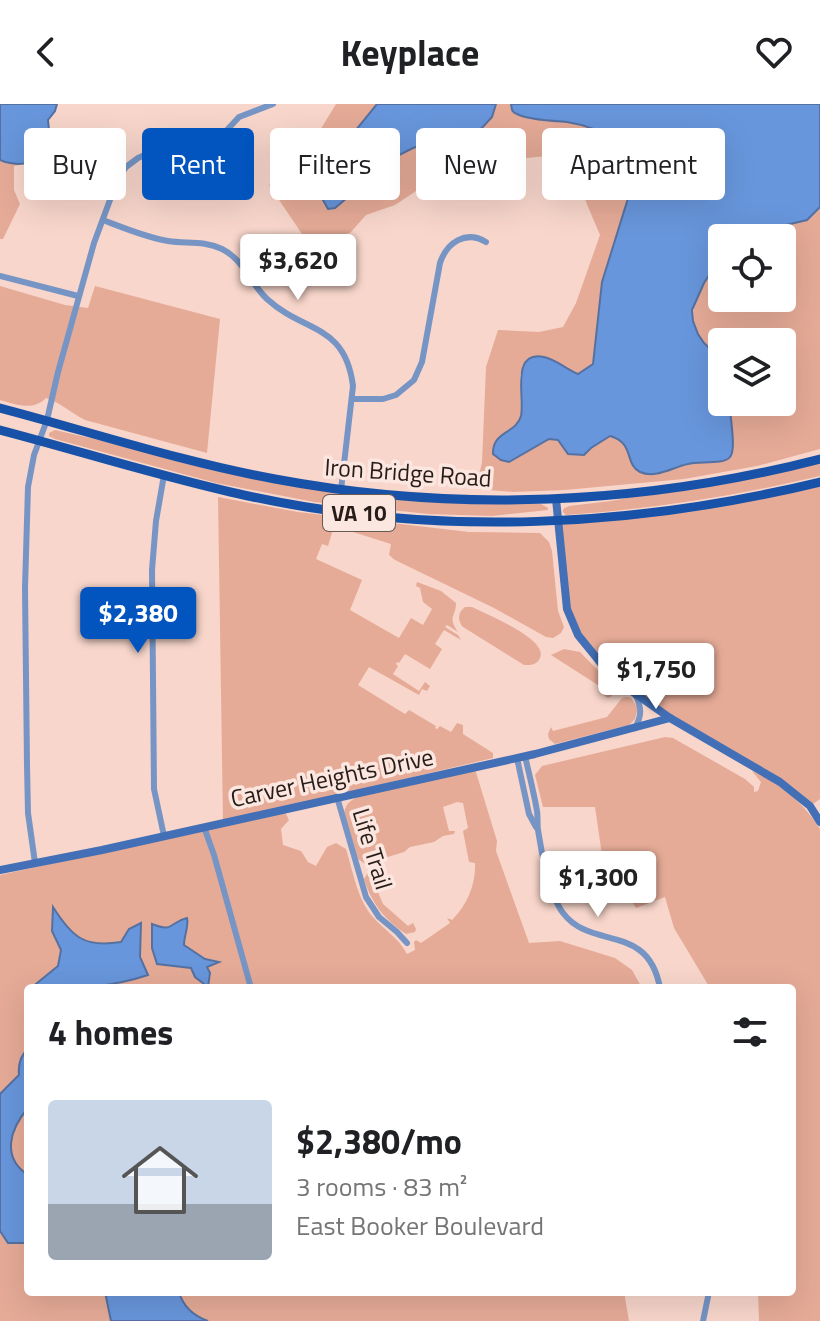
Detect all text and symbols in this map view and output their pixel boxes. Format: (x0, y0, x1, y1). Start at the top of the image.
text: Keyplace (341, 25, 479, 80)
icon: back (24, 30, 68, 74)
icon: heart (752, 30, 796, 74)
chip: Buy (24, 128, 126, 200)
chip: Rent (142, 128, 254, 200)
chip: Filters (270, 128, 400, 200)
chip: New (416, 128, 526, 200)
chip: Apartment (542, 128, 725, 200)
map controls (708, 224, 796, 416)
button: locate (708, 224, 796, 312)
pin: $3,620 (233, 234, 363, 302)
text: $3,620 (258, 240, 338, 279)
button: layers (708, 328, 796, 416)
street label: Iron Bridge Road (323, 448, 493, 496)
road number: VA 10 (323, 495, 395, 531)
pin: $2,380 (73, 587, 203, 655)
text: $2,380 (98, 593, 178, 632)
pin: $1,750 (591, 643, 721, 711)
text: $1,750 (616, 649, 696, 688)
street label: Carver Heights Drive (227, 738, 436, 816)
street label: Life Trail (344, 803, 402, 894)
pin: $1,300 (533, 851, 663, 919)
text: $1,300 (558, 857, 638, 896)
text: 4 homes (48, 1006, 173, 1058)
icon: filters (728, 1010, 772, 1054)
text: $2,380/mo (296, 1115, 462, 1167)
icon: home (112, 1132, 208, 1228)
text: 3 rooms · 83 m² (296, 1167, 467, 1206)
text: East Booker Boulevard (296, 1206, 544, 1245)

